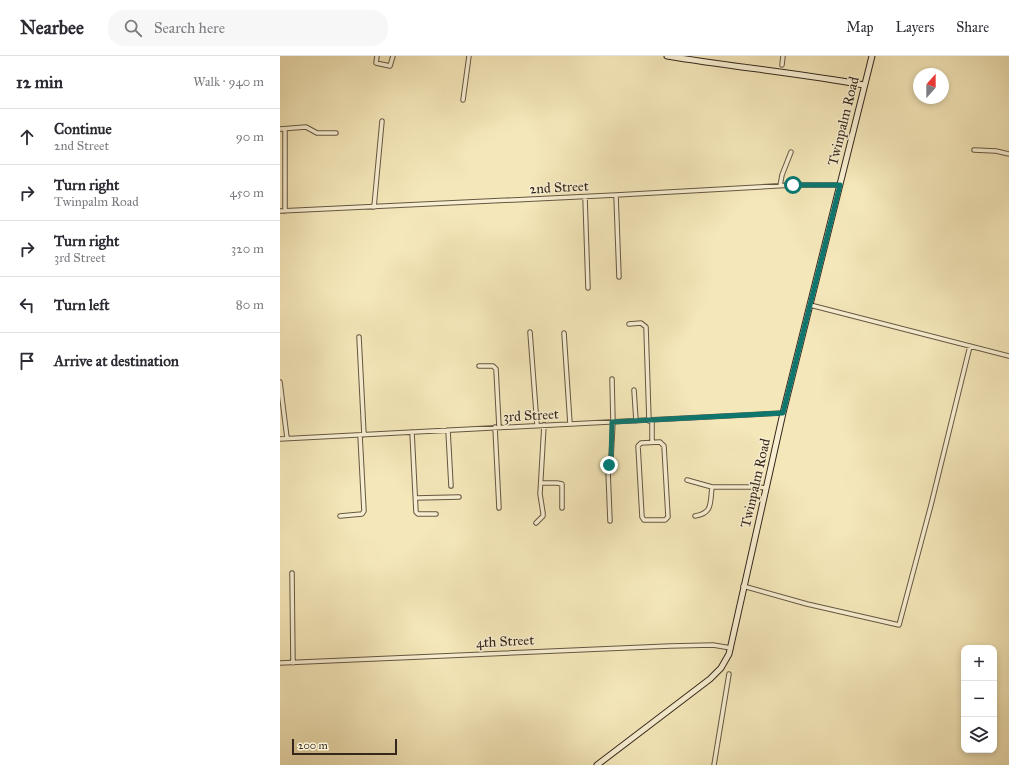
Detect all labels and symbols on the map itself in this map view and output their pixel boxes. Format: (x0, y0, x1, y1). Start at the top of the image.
north arrow (913, 68, 949, 104)
street label: Twinpalm Road (824, 75, 863, 167)
route start (784, 176, 802, 194)
street label: 2nd Street (529, 177, 589, 198)
street label: 3rd Street (503, 406, 559, 425)
street label: Twinpalm Road (737, 437, 774, 530)
route end (600, 456, 618, 474)
street label: 4th Street (475, 631, 535, 652)
scale bar (292, 737, 397, 756)

